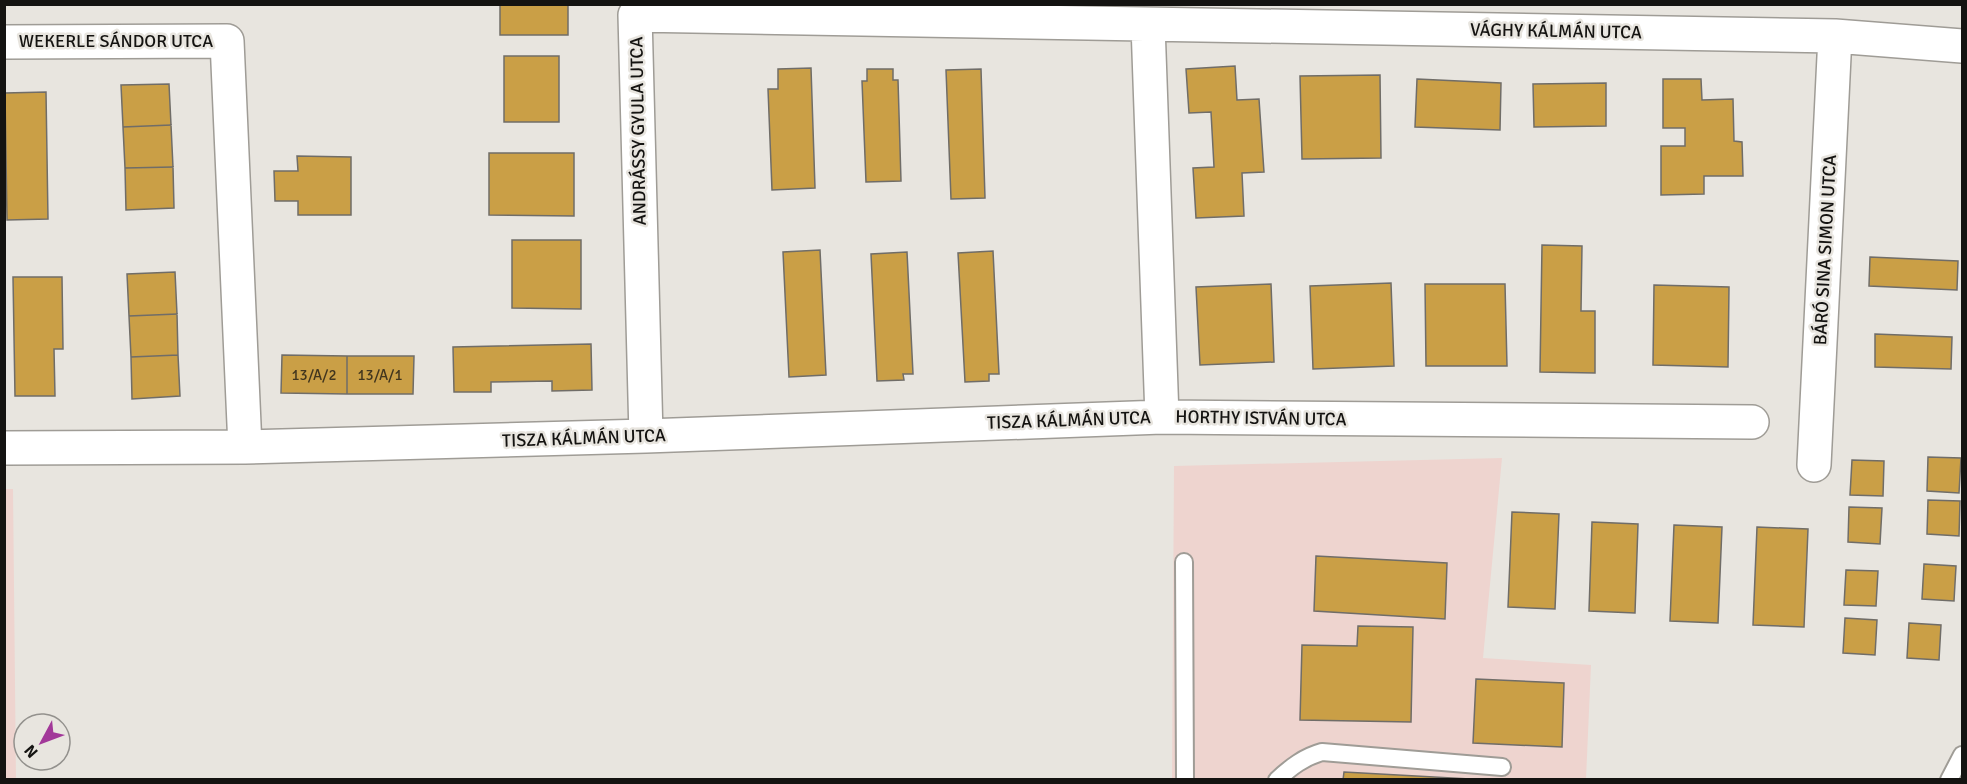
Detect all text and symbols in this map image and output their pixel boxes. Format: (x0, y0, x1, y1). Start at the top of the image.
street label: VÁGHY KÁLMÁN UTCA (1470, 19, 1642, 43)
street label: WEKERLE SÁNDOR UTCA (19, 30, 213, 52)
street label: ANDRÁSSY GYULA UTCA (625, 37, 651, 225)
street label: BÁRÓ SINA SIMON UTCA (1809, 154, 1841, 346)
house number: 13/A/2 (291, 366, 337, 384)
house number: 13/A/1 (357, 366, 403, 384)
street label: TISZA KÁLMÁN UTCA (987, 406, 1151, 434)
street label: HORTHY ISTVÁN UTCA (1175, 406, 1347, 430)
street label: TISZA KÁLMÁN UTCA (502, 424, 666, 452)
north arrow (12, 712, 72, 772)
text: N (20, 740, 43, 762)

